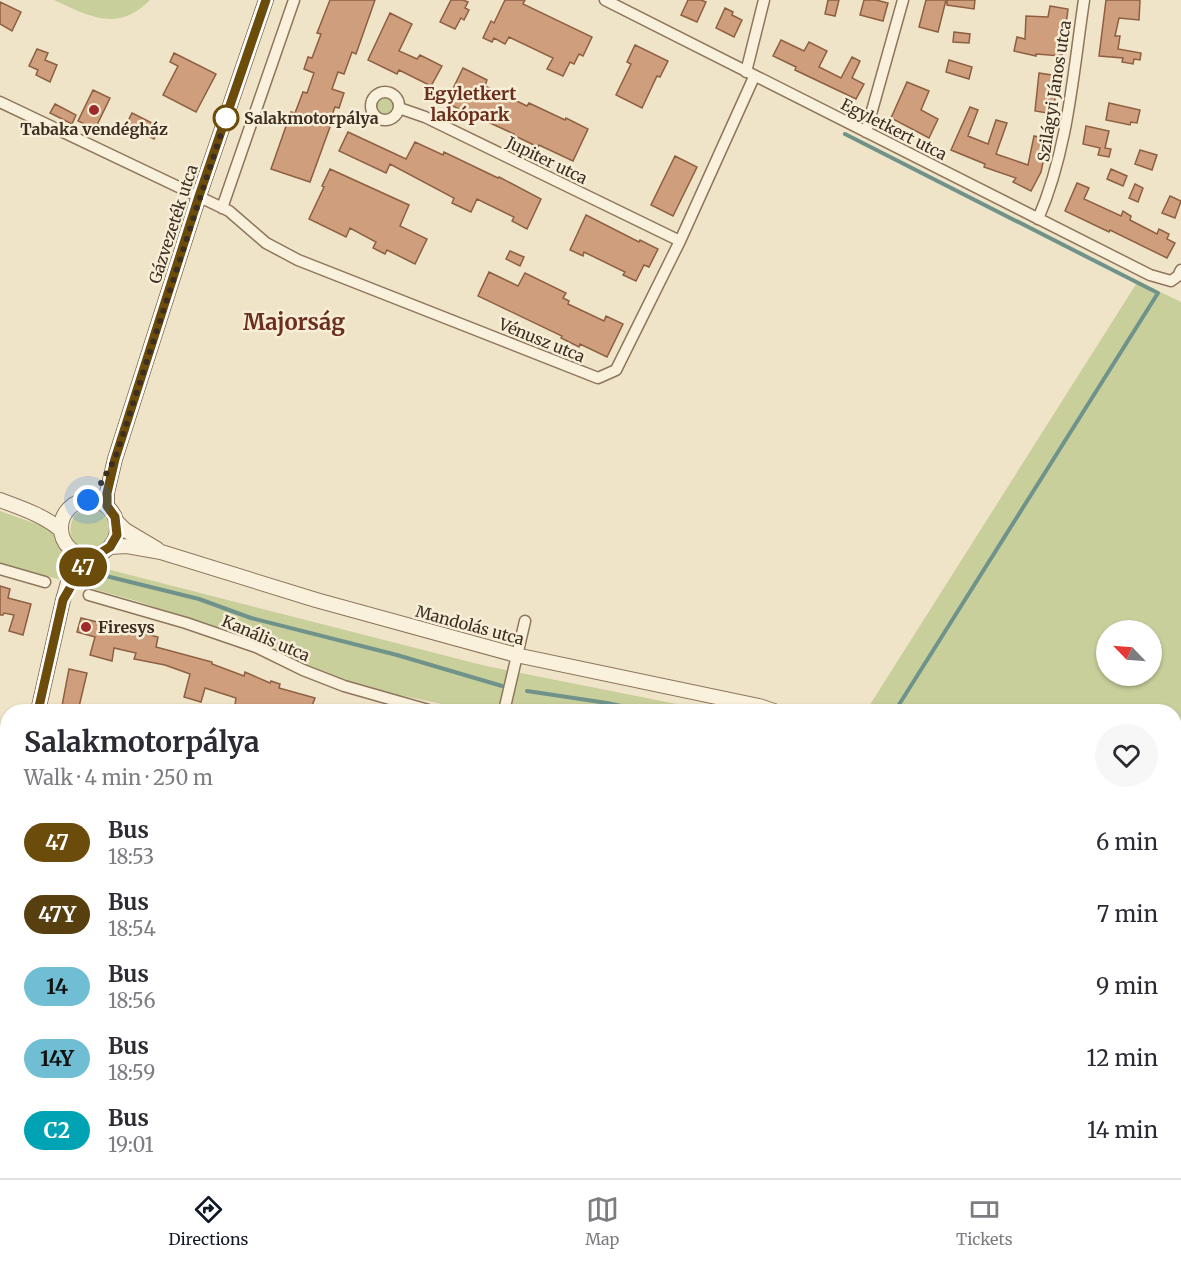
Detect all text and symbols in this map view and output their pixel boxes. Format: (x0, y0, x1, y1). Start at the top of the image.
street label: Szilágyi János utca (1033, 18, 1075, 163)
district label: Egyletkert lakópark (424, 82, 517, 126)
street label: Egyletkert utca (838, 94, 951, 164)
marker: Tabaka vendégház (87, 103, 101, 117)
marker: Salakmotorpálya (213, 105, 239, 131)
place label: Salakmotorpálya (244, 108, 379, 128)
place label: Tabaka vendégház (20, 119, 168, 139)
street label: Jupiter utca (502, 131, 591, 188)
street label: Gázvezeték utca (144, 162, 202, 286)
district label: Majorság (243, 308, 345, 336)
street label: Vénusz utca (495, 313, 588, 366)
your location (73, 485, 103, 515)
line badge: 47 (56, 548, 110, 586)
text: 47 (71, 554, 95, 581)
street label: Mandolás utca (413, 601, 527, 649)
street label: Kanális utca (219, 611, 313, 666)
place label: Firesys (98, 617, 155, 637)
marker: Firesys (79, 620, 93, 634)
north arrow (1096, 620, 1162, 686)
map controls (1096, 620, 1162, 686)
text: Salakmotorpálya (24, 724, 260, 760)
button: heart (1095, 724, 1158, 787)
text: Walk · 4 min · 250 m (24, 765, 213, 790)
text: Bus (108, 816, 149, 844)
text: 6 min (1096, 828, 1158, 856)
text: 47 (45, 829, 69, 856)
text: 18:53 (108, 844, 154, 869)
text: Bus (108, 888, 149, 916)
text: 7 min (1097, 900, 1158, 928)
text: 47Y (38, 901, 76, 928)
text: 18:54 (108, 916, 156, 941)
text: Bus (108, 960, 149, 988)
text: 9 min (1096, 972, 1158, 1000)
text: 14 (46, 973, 68, 1000)
text: 18:56 (108, 988, 156, 1013)
text: Bus (108, 1032, 149, 1060)
text: 12 min (1087, 1044, 1158, 1072)
text: 14Y (40, 1045, 74, 1072)
text: 18:59 (108, 1060, 155, 1085)
text: Bus (108, 1104, 149, 1132)
text: 14 min (1087, 1116, 1158, 1144)
text: C2 (44, 1117, 70, 1144)
text: 19:01 (108, 1132, 154, 1157)
tab: Directions (168, 1193, 248, 1249)
tab: Map (585, 1193, 619, 1249)
tab: Tickets (956, 1193, 1013, 1249)

